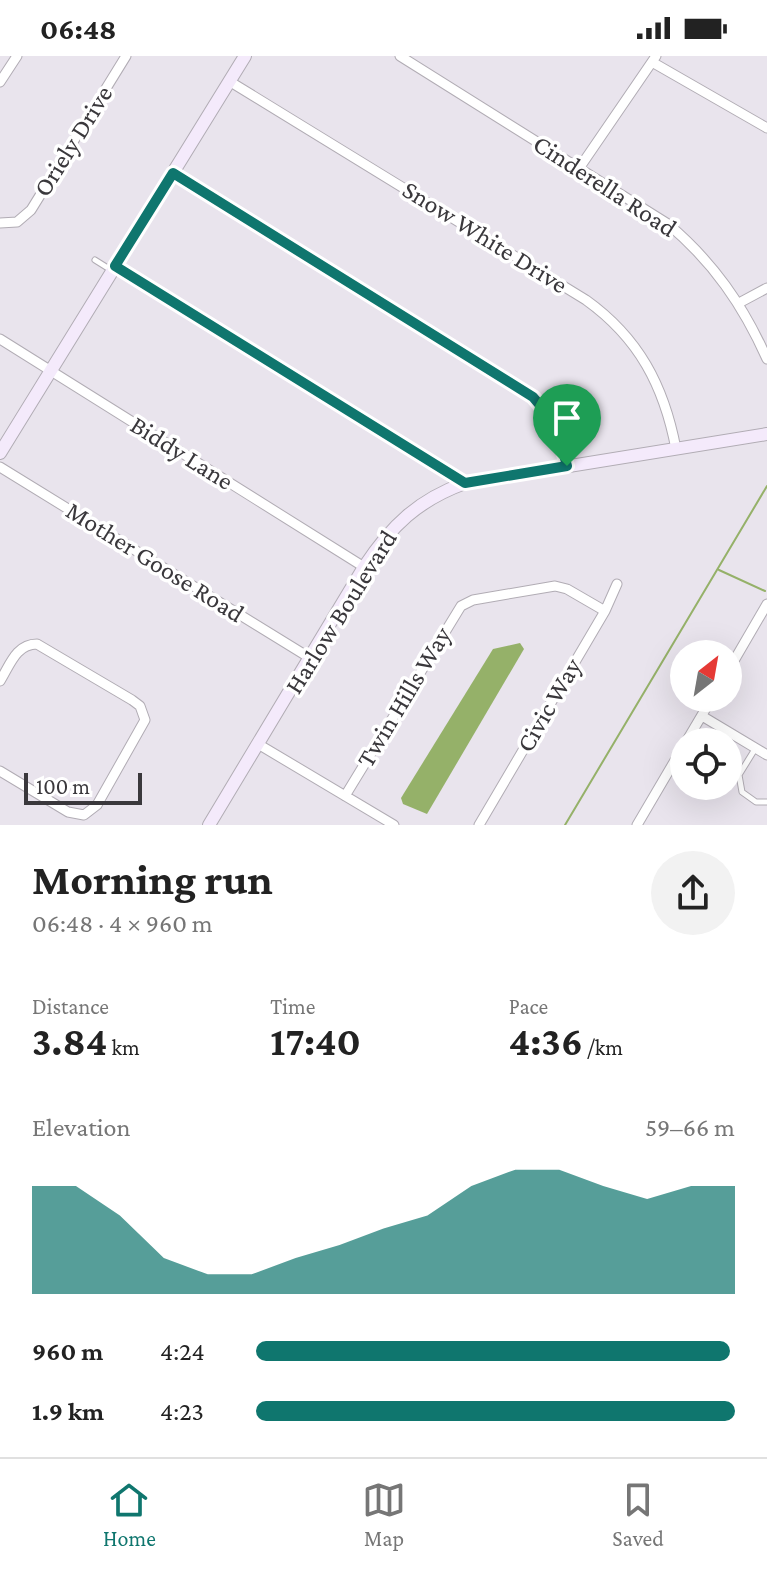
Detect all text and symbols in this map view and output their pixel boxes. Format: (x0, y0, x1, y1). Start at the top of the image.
text: 06:48 (40, 12, 117, 45)
street label: Oriely Drive (28, 80, 118, 202)
street label: Cinderella Road (528, 129, 682, 243)
street label: Snow White Drive (397, 175, 573, 299)
pin (533, 384, 601, 466)
icon: arrive (545, 396, 589, 440)
street label: Biddy Lane (125, 410, 239, 496)
street label: Mother Goose Road (61, 496, 249, 629)
street label: Harlow Boulevard (279, 525, 403, 699)
street label: Twin Hills Way (351, 621, 458, 772)
north arrow (670, 640, 742, 712)
map controls (670, 640, 742, 800)
street label: Civic Way (511, 652, 588, 757)
button: locate (670, 728, 742, 800)
scale bar (24, 769, 142, 805)
text: 100 m (36, 774, 90, 799)
button: share (651, 851, 735, 935)
text: Morning run (32, 855, 273, 903)
text: 06:48 · 4 × 960 m (32, 909, 213, 938)
text: Distance (32, 994, 109, 1019)
text: Time (270, 994, 315, 1019)
text: Pace (509, 994, 548, 1019)
text: 3.84 (32, 1019, 107, 1064)
text: 17:40 (270, 1019, 361, 1064)
text: 4:36 (509, 1019, 583, 1064)
text: km (107, 1035, 140, 1060)
text: /km (583, 1035, 623, 1060)
text: Elevation (32, 1113, 130, 1142)
text: 59–66 m (645, 1113, 735, 1142)
text: 960 m (32, 1337, 103, 1366)
text: 4:24 (160, 1337, 205, 1366)
text: 1.9 km (32, 1397, 104, 1426)
text: 4:23 (160, 1397, 204, 1426)
tab: Home (103, 1478, 156, 1551)
tab: Map (362, 1478, 406, 1551)
tab: Saved (612, 1478, 664, 1551)

